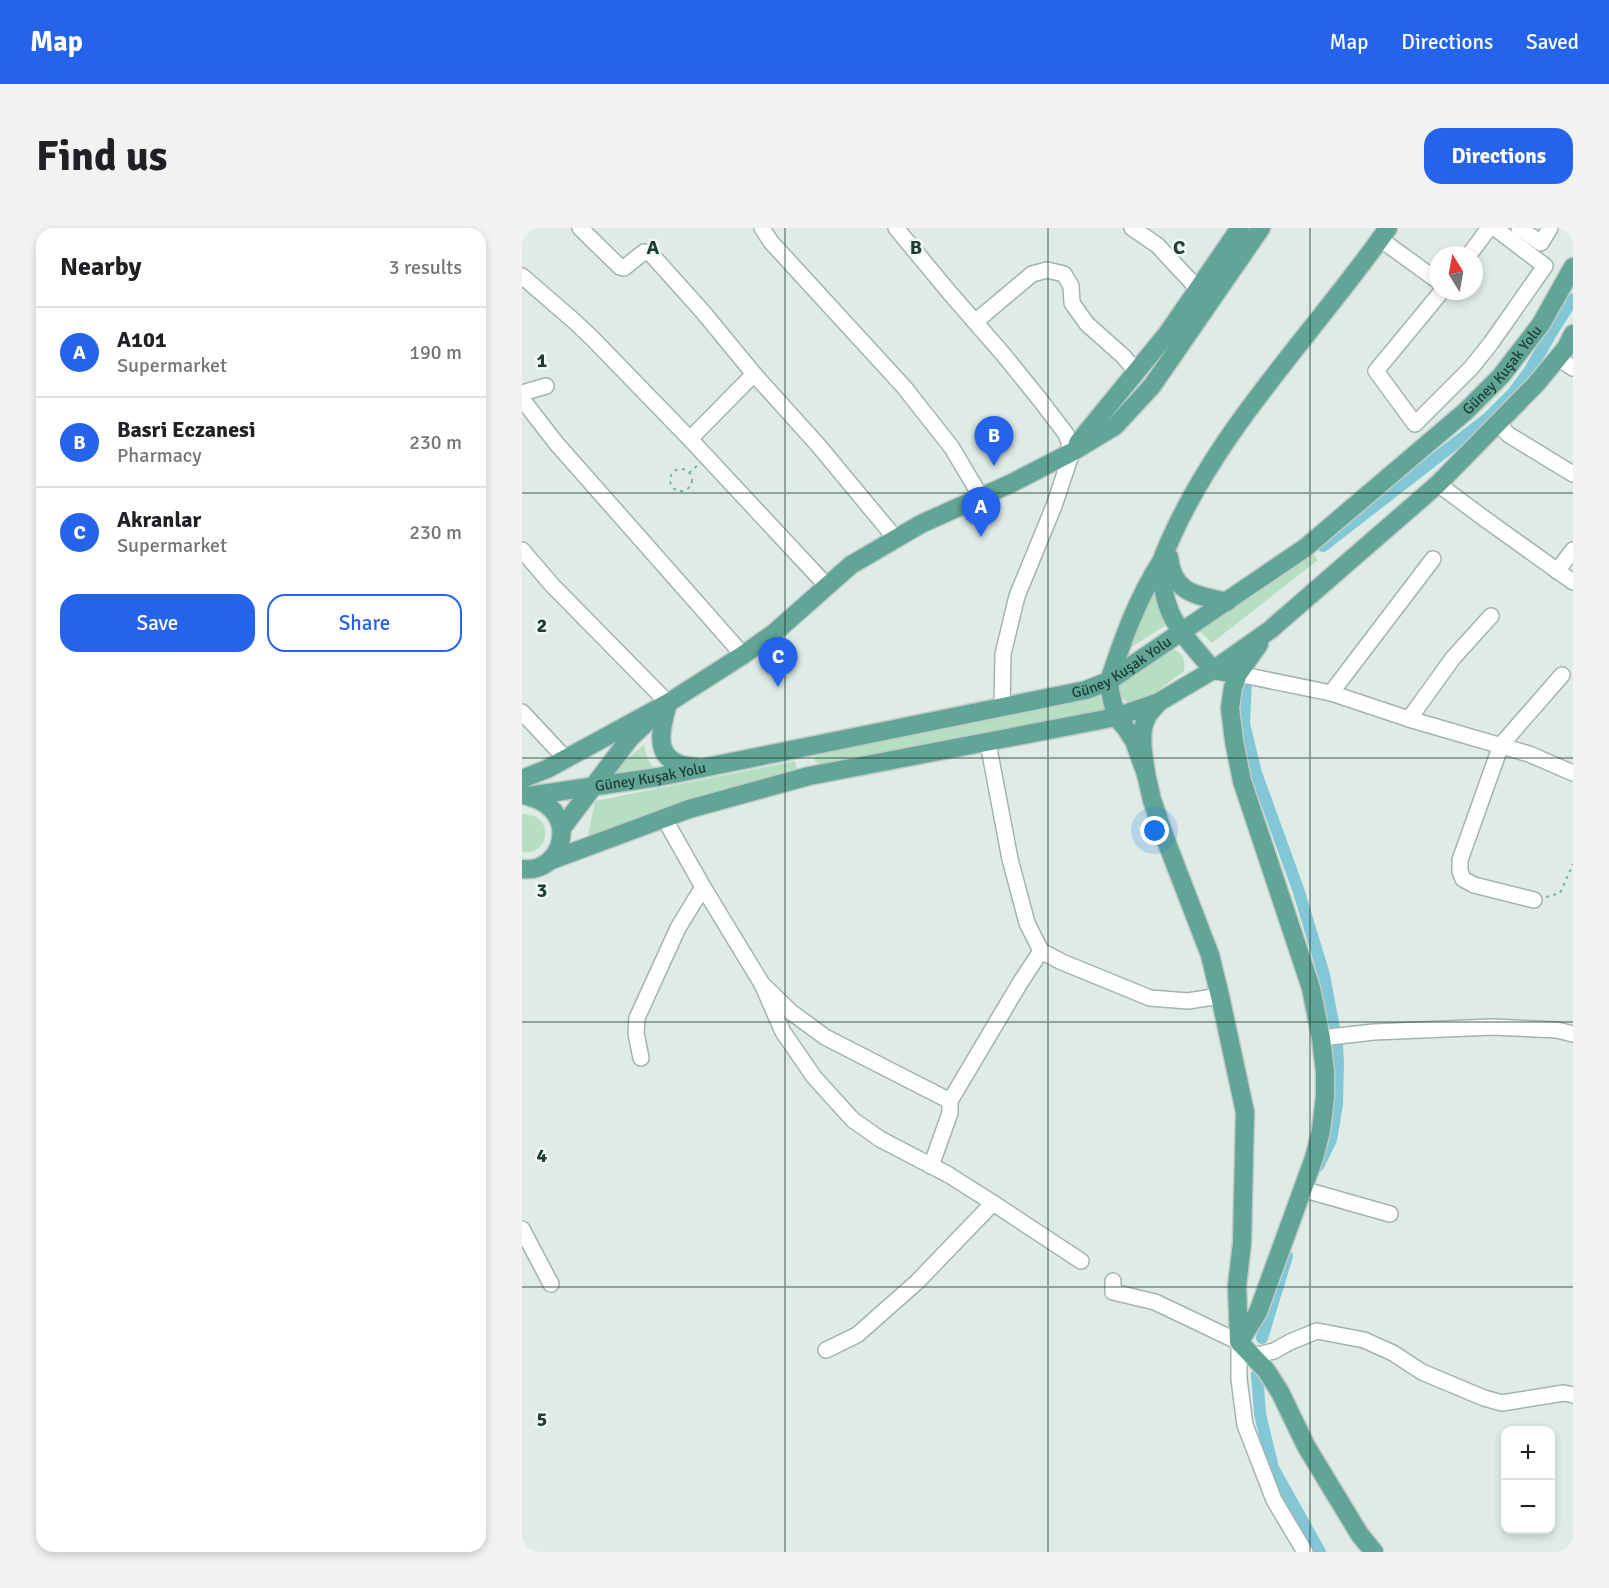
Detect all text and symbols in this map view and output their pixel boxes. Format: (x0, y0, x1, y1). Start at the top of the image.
text: Map (30, 25, 83, 59)
text: Map (1330, 29, 1368, 55)
text: Directions (1401, 29, 1493, 55)
text: Saved (1526, 29, 1579, 55)
button: Directions (1424, 128, 1573, 184)
text: Find us (36, 131, 167, 182)
text: A (647, 235, 660, 260)
text: B (910, 235, 922, 260)
text: C (1173, 235, 1185, 260)
north arrow (1429, 246, 1483, 300)
text: Nearby (60, 251, 141, 283)
text: 3 results (389, 255, 462, 280)
street label: Güney Kuşak Yolu (1459, 322, 1546, 418)
text: A101 (117, 326, 167, 353)
text: A (73, 340, 86, 365)
text: 190 m (409, 340, 462, 365)
text: 1 (537, 348, 548, 373)
text: Supermarket (117, 353, 227, 378)
text: Basri Eczanesi (117, 416, 255, 443)
pin: B (974, 416, 1014, 466)
text: B (73, 430, 86, 455)
text: 230 m (409, 430, 462, 455)
text: Pharmacy (117, 443, 202, 468)
pin: A (962, 488, 1000, 537)
text: Akranlar (117, 506, 201, 533)
text: C (73, 520, 86, 545)
text: 230 m (409, 520, 462, 545)
text: Supermarket (117, 533, 227, 558)
button: Save (60, 594, 255, 652)
button: Share (267, 594, 462, 652)
text: 2 (537, 613, 547, 638)
street label: Güney Kuşak Yolu (1070, 632, 1175, 702)
pin: C (758, 638, 798, 687)
street label: Güney Kuşak Yolu (594, 758, 708, 795)
your location (1140, 816, 1169, 845)
text: 3 (537, 878, 547, 903)
text: 4 (537, 1143, 548, 1168)
text: 5 (537, 1407, 547, 1432)
map controls (1501, 1426, 1555, 1534)
button: + (1501, 1426, 1555, 1480)
button: − (1501, 1480, 1555, 1534)

